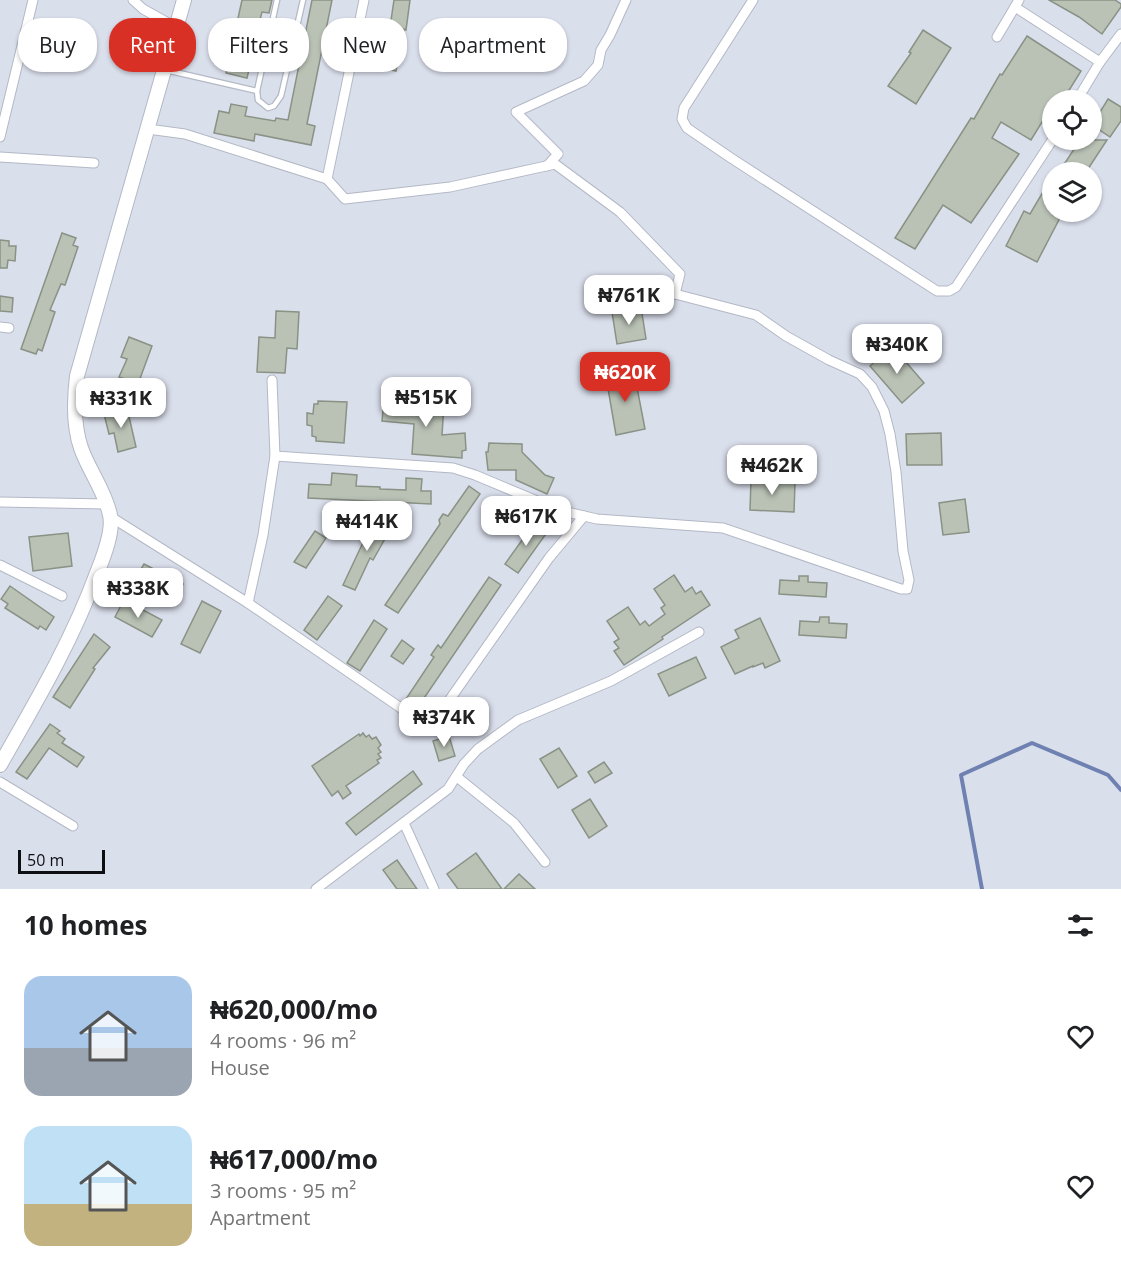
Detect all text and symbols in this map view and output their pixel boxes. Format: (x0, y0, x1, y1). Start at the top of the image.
chip: Buy (18, 18, 97, 72)
chip: Rent (109, 18, 196, 72)
chip: Filters (208, 18, 309, 72)
chip: New (321, 18, 407, 72)
chip: Apartment (419, 18, 567, 72)
map controls (1042, 90, 1102, 222)
button: locate (1042, 90, 1102, 150)
button: layers (1042, 162, 1102, 222)
pin: ₦761K (587, 275, 671, 326)
text: ₦761K (598, 281, 660, 308)
pin: ₦340K (855, 324, 939, 375)
text: ₦340K (866, 330, 928, 357)
pin: ₦620K (583, 352, 667, 403)
text: ₦620K (594, 358, 656, 385)
pin: ₦515K (384, 377, 468, 428)
pin: ₦331K (79, 378, 163, 429)
text: ₦515K (395, 383, 457, 410)
text: ₦331K (90, 384, 152, 411)
pin: ₦462K (730, 445, 814, 496)
text: ₦462K (741, 451, 803, 478)
pin: ₦617K (484, 496, 568, 547)
pin: ₦414K (325, 501, 409, 552)
text: ₦617K (495, 502, 557, 529)
text: ₦414K (336, 507, 398, 534)
pin: ₦338K (96, 568, 180, 619)
text: ₦338K (107, 574, 169, 601)
pin: ₦374K (402, 697, 486, 748)
text: ₦374K (413, 703, 475, 730)
scale bar (18, 847, 105, 874)
text: 50 m (27, 849, 64, 871)
text: 10 homes (24, 907, 148, 943)
icon: filters (1064, 909, 1097, 942)
text: ₦620,000/mo (210, 991, 378, 1027)
icon: home (72, 1000, 144, 1072)
icon: heart (1064, 1020, 1097, 1053)
text: 4 rooms · 96 m² (210, 1027, 356, 1054)
text: House (210, 1054, 270, 1081)
text: ₦617,000/mo (210, 1141, 378, 1177)
icon: home (72, 1150, 144, 1222)
icon: heart (1064, 1170, 1097, 1203)
text: 3 rooms · 95 m² (210, 1177, 356, 1204)
text: Apartment (210, 1204, 310, 1231)

